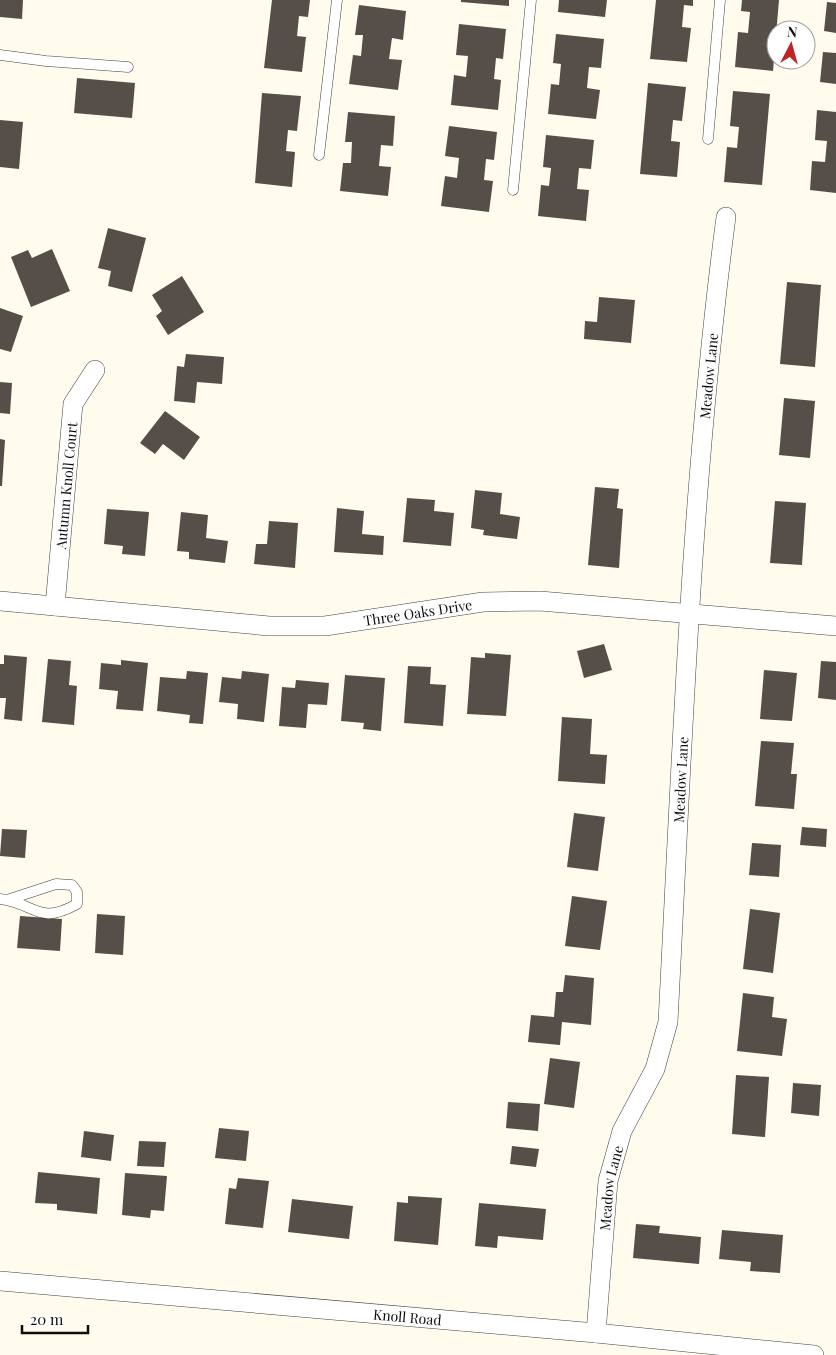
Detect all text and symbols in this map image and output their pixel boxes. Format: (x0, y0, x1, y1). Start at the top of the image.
north arrow (766, 20, 816, 70)
text: N (786, 22, 798, 42)
street label: Meadow Lane (695, 332, 722, 420)
street label: Autumn Knoll Court (51, 420, 81, 551)
street label: Three Oaks Drive (362, 594, 473, 630)
street label: Meadow Lane (668, 736, 692, 823)
street label: Meadow Lane (595, 1143, 627, 1231)
scale bar (22, 1302, 89, 1334)
street label: Knoll Road (373, 1304, 442, 1329)
text: 20 m (30, 1309, 64, 1329)

